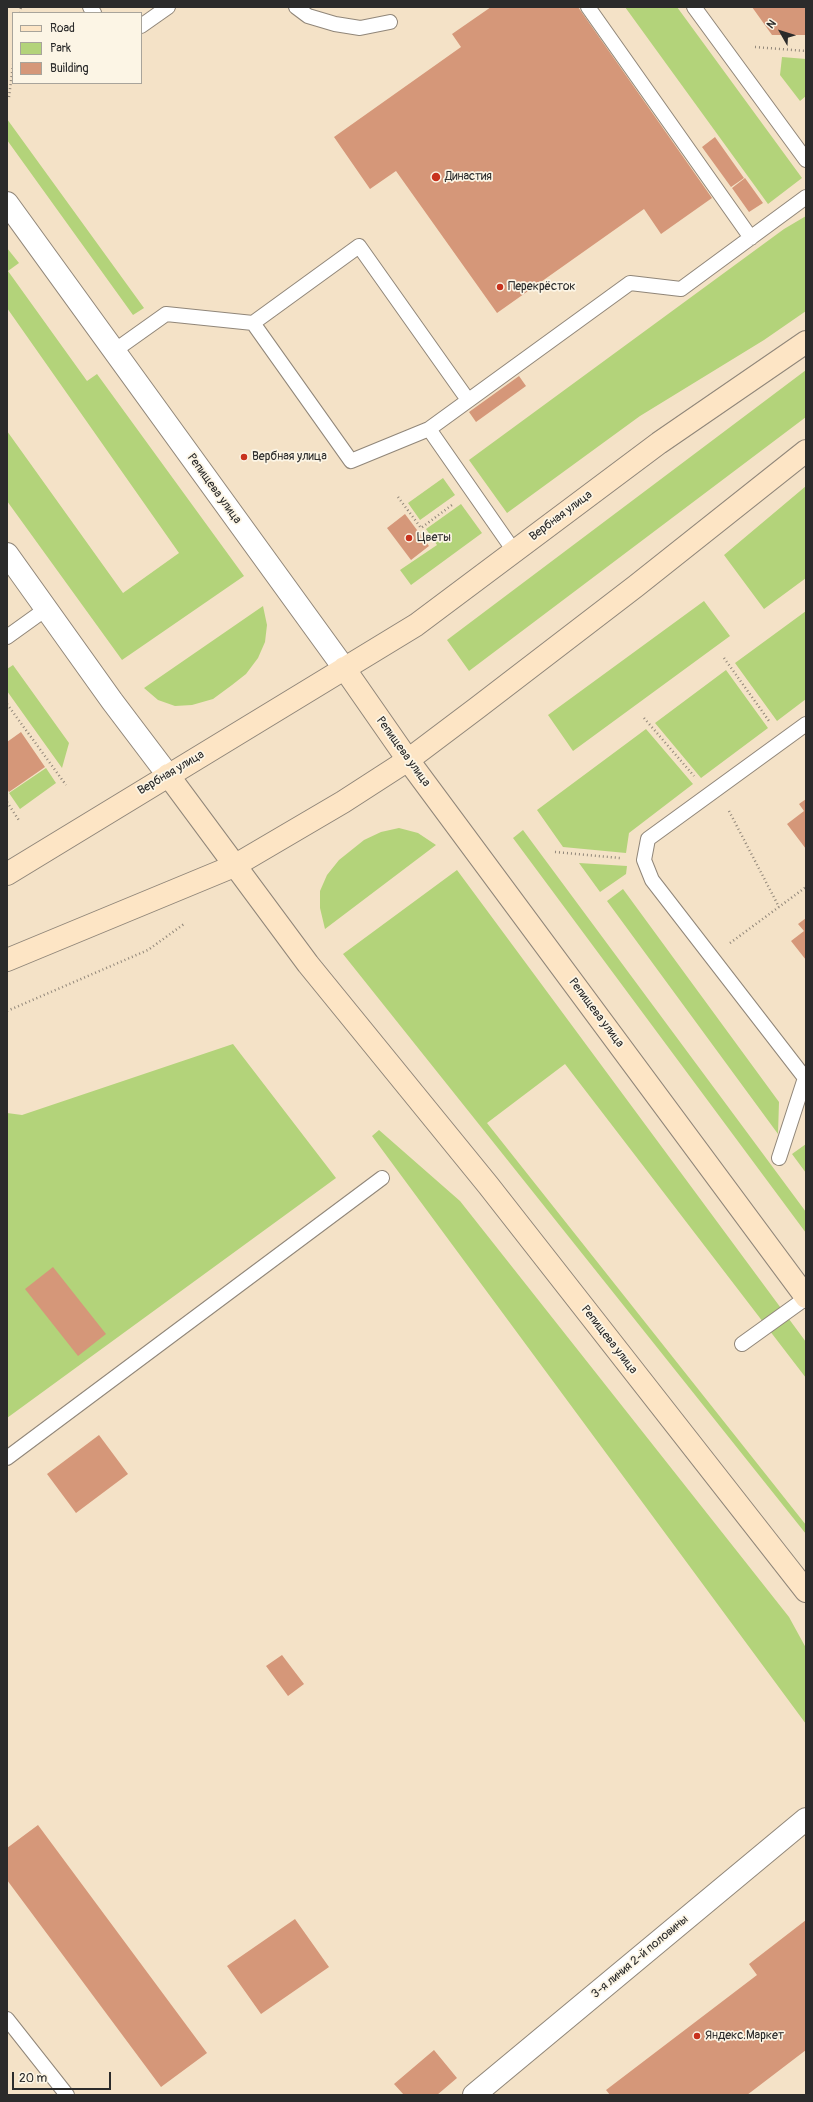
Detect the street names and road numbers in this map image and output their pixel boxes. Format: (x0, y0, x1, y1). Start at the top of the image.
street label: Репищева улица (184, 451, 244, 527)
street label: Вербная улица (527, 488, 595, 544)
street label: Репищева улица (373, 714, 433, 790)
street label: Вербная улица (135, 748, 207, 798)
street label: Репищева улица (565, 976, 627, 1050)
street label: Репищева улица (578, 1303, 640, 1377)
street label: 3-я линия 2-й половины (589, 1912, 691, 2002)

